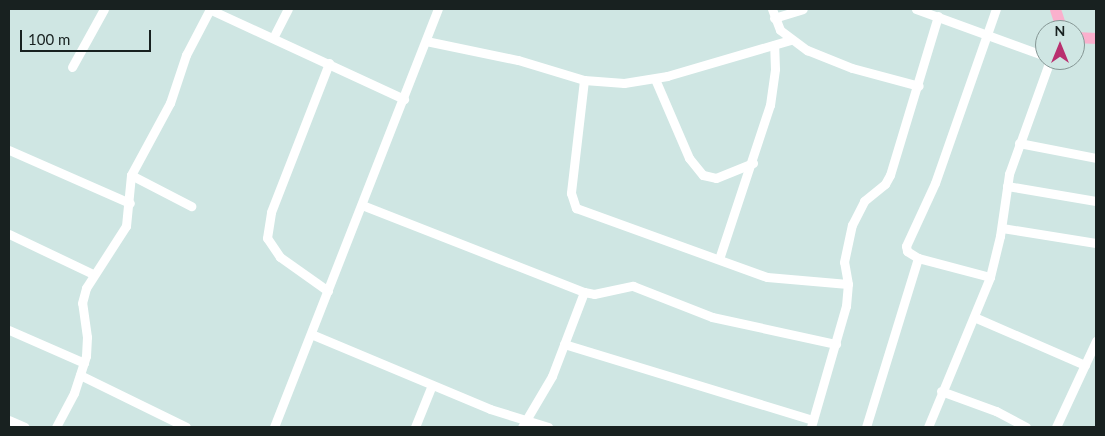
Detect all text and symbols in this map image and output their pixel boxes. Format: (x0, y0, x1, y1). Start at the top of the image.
scale bar (22, 20, 154, 52)
north arrow (1035, 20, 1085, 70)
text: N (1055, 22, 1065, 39)
text: 100 m (28, 30, 70, 48)

